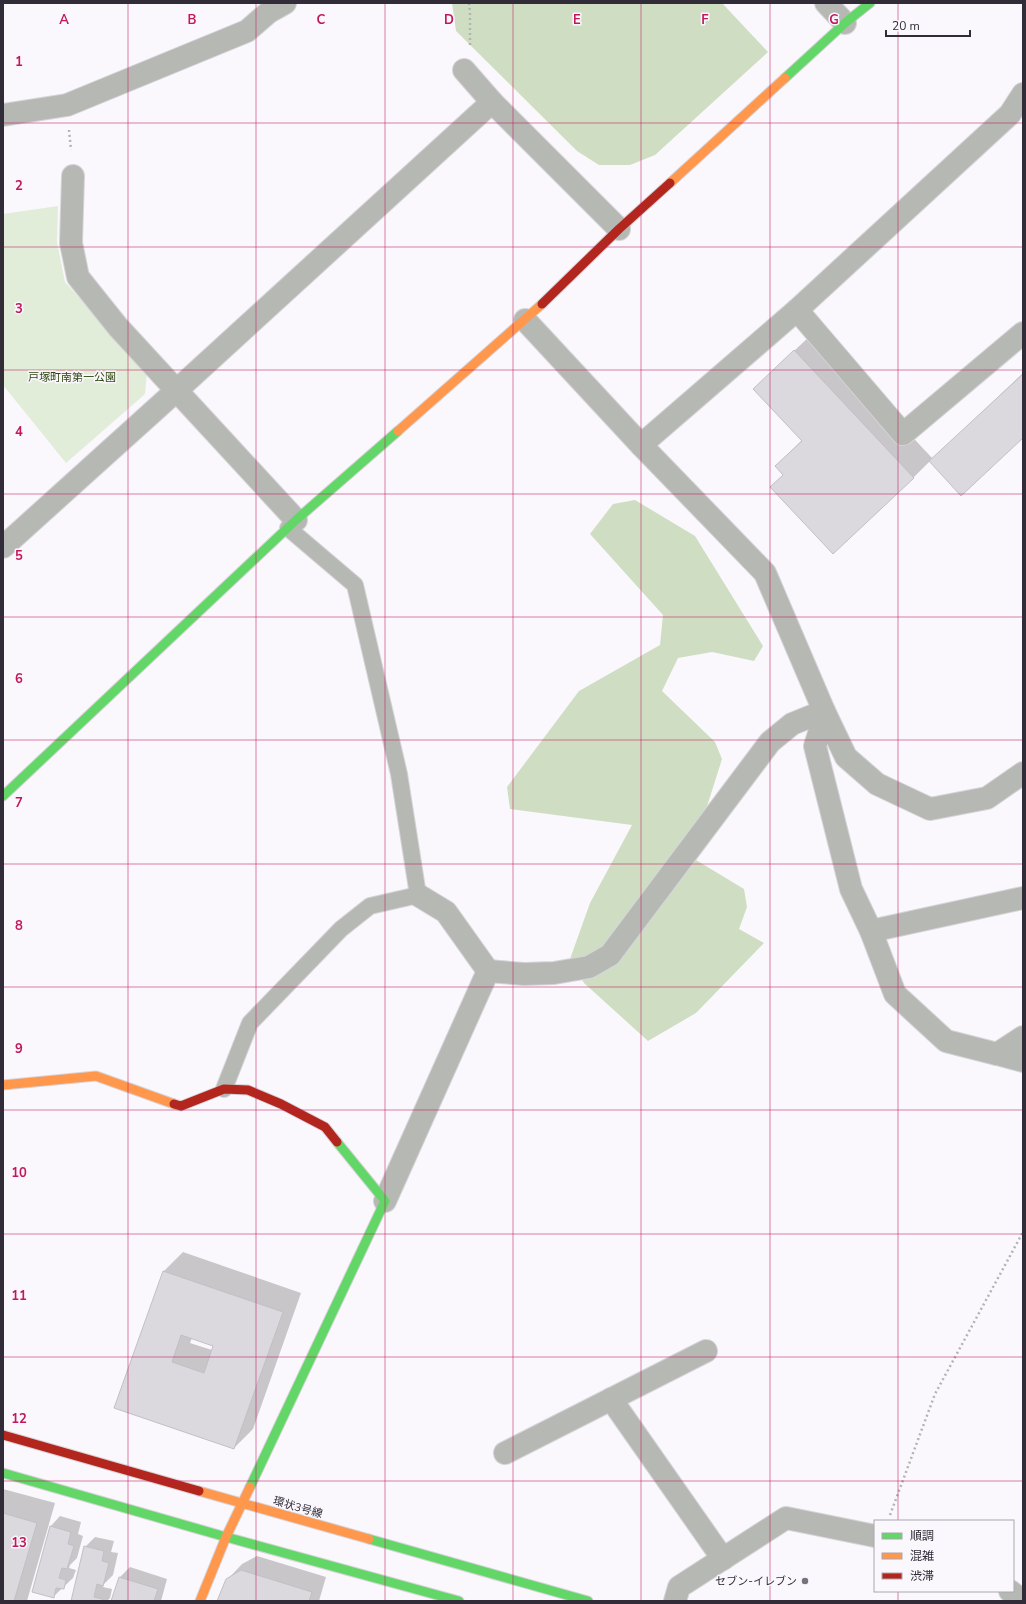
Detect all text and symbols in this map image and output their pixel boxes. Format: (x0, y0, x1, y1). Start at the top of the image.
text: A (59, 11, 69, 29)
text: B (188, 11, 197, 29)
text: C (317, 11, 326, 29)
text: D (444, 11, 454, 29)
text: E (573, 11, 581, 29)
text: F (701, 11, 709, 29)
text: G (829, 11, 839, 29)
scale bar (886, 12, 970, 38)
text: 20 m (892, 18, 920, 34)
text: 1 (15, 53, 23, 71)
text: 2 (15, 177, 23, 195)
text: 3 (15, 300, 23, 318)
park label: 戸塚町南第一公園 (28, 370, 116, 385)
text: 4 (15, 423, 23, 441)
text: 5 (15, 547, 23, 565)
text: 6 (15, 670, 23, 688)
text: 7 (15, 794, 23, 812)
text: 8 (15, 917, 23, 935)
text: 9 (15, 1040, 23, 1058)
text: 10 (11, 1164, 27, 1182)
text: 11 (11, 1287, 27, 1305)
text: 12 (11, 1410, 27, 1428)
street label: 環状3号線 (271, 1493, 324, 1522)
legend (874, 1520, 1014, 1592)
text: 順調 (910, 1528, 934, 1544)
text: 13 (11, 1534, 27, 1552)
text: 混雑 (910, 1548, 934, 1564)
text: 渋滞 (910, 1568, 934, 1584)
place label: セブン-イレブン (715, 1574, 797, 1589)
marker: セブン-イレブン (800, 1576, 810, 1586)

